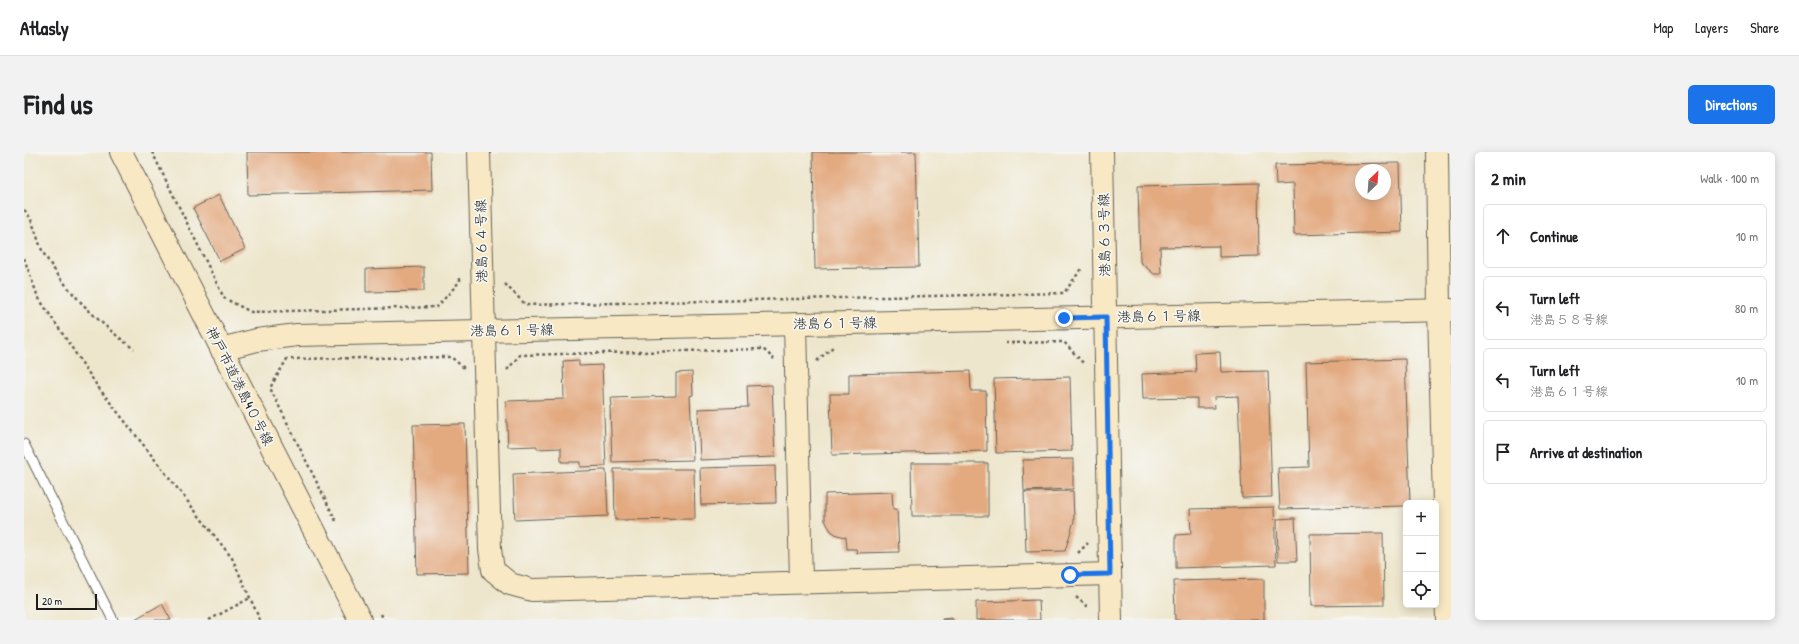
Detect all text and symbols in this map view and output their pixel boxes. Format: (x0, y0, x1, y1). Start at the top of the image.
text: Atlasly (20, 15, 69, 41)
text: Map (1653, 18, 1673, 37)
text: Layers (1695, 18, 1728, 37)
text: Share (1750, 18, 1779, 37)
text: Find us (24, 85, 93, 123)
button: Directions (1688, 85, 1775, 124)
north arrow (1355, 164, 1391, 200)
text: 2 min (1491, 167, 1526, 190)
text: Walk · 100 m (1700, 169, 1759, 187)
street label: 港島６３号線 (1093, 193, 1114, 277)
street label: 港島６４号線 (470, 199, 491, 283)
icon: ahead (1492, 225, 1514, 247)
text: Continue (1530, 226, 1578, 247)
text: 10 m (1736, 227, 1758, 245)
text: Turn left (1530, 288, 1580, 309)
icon: left (1492, 297, 1514, 319)
text: 80 m (1735, 299, 1758, 317)
street label: 港島６１号線 (1117, 305, 1201, 326)
route end (1055, 309, 1073, 327)
text: 港島５８号線 (1530, 310, 1608, 328)
street label: 港島６１号線 (793, 312, 877, 333)
street label: 港島６１号線 (470, 319, 554, 340)
street label: 神戸市道港島4０号線 (202, 323, 279, 449)
text: Turn left (1530, 360, 1580, 381)
icon: left (1492, 369, 1514, 391)
text: 10 m (1736, 371, 1758, 389)
text: 港島６１号線 (1530, 382, 1608, 400)
icon: arrive (1492, 441, 1514, 463)
text: Arrive at destination (1530, 442, 1642, 463)
map controls (1403, 500, 1439, 608)
button: + (1403, 500, 1439, 536)
button: − (1403, 536, 1439, 572)
route start (1061, 566, 1079, 584)
button: locate (1403, 572, 1439, 608)
scale bar (36, 592, 97, 611)
text: 20 m (42, 594, 62, 608)

